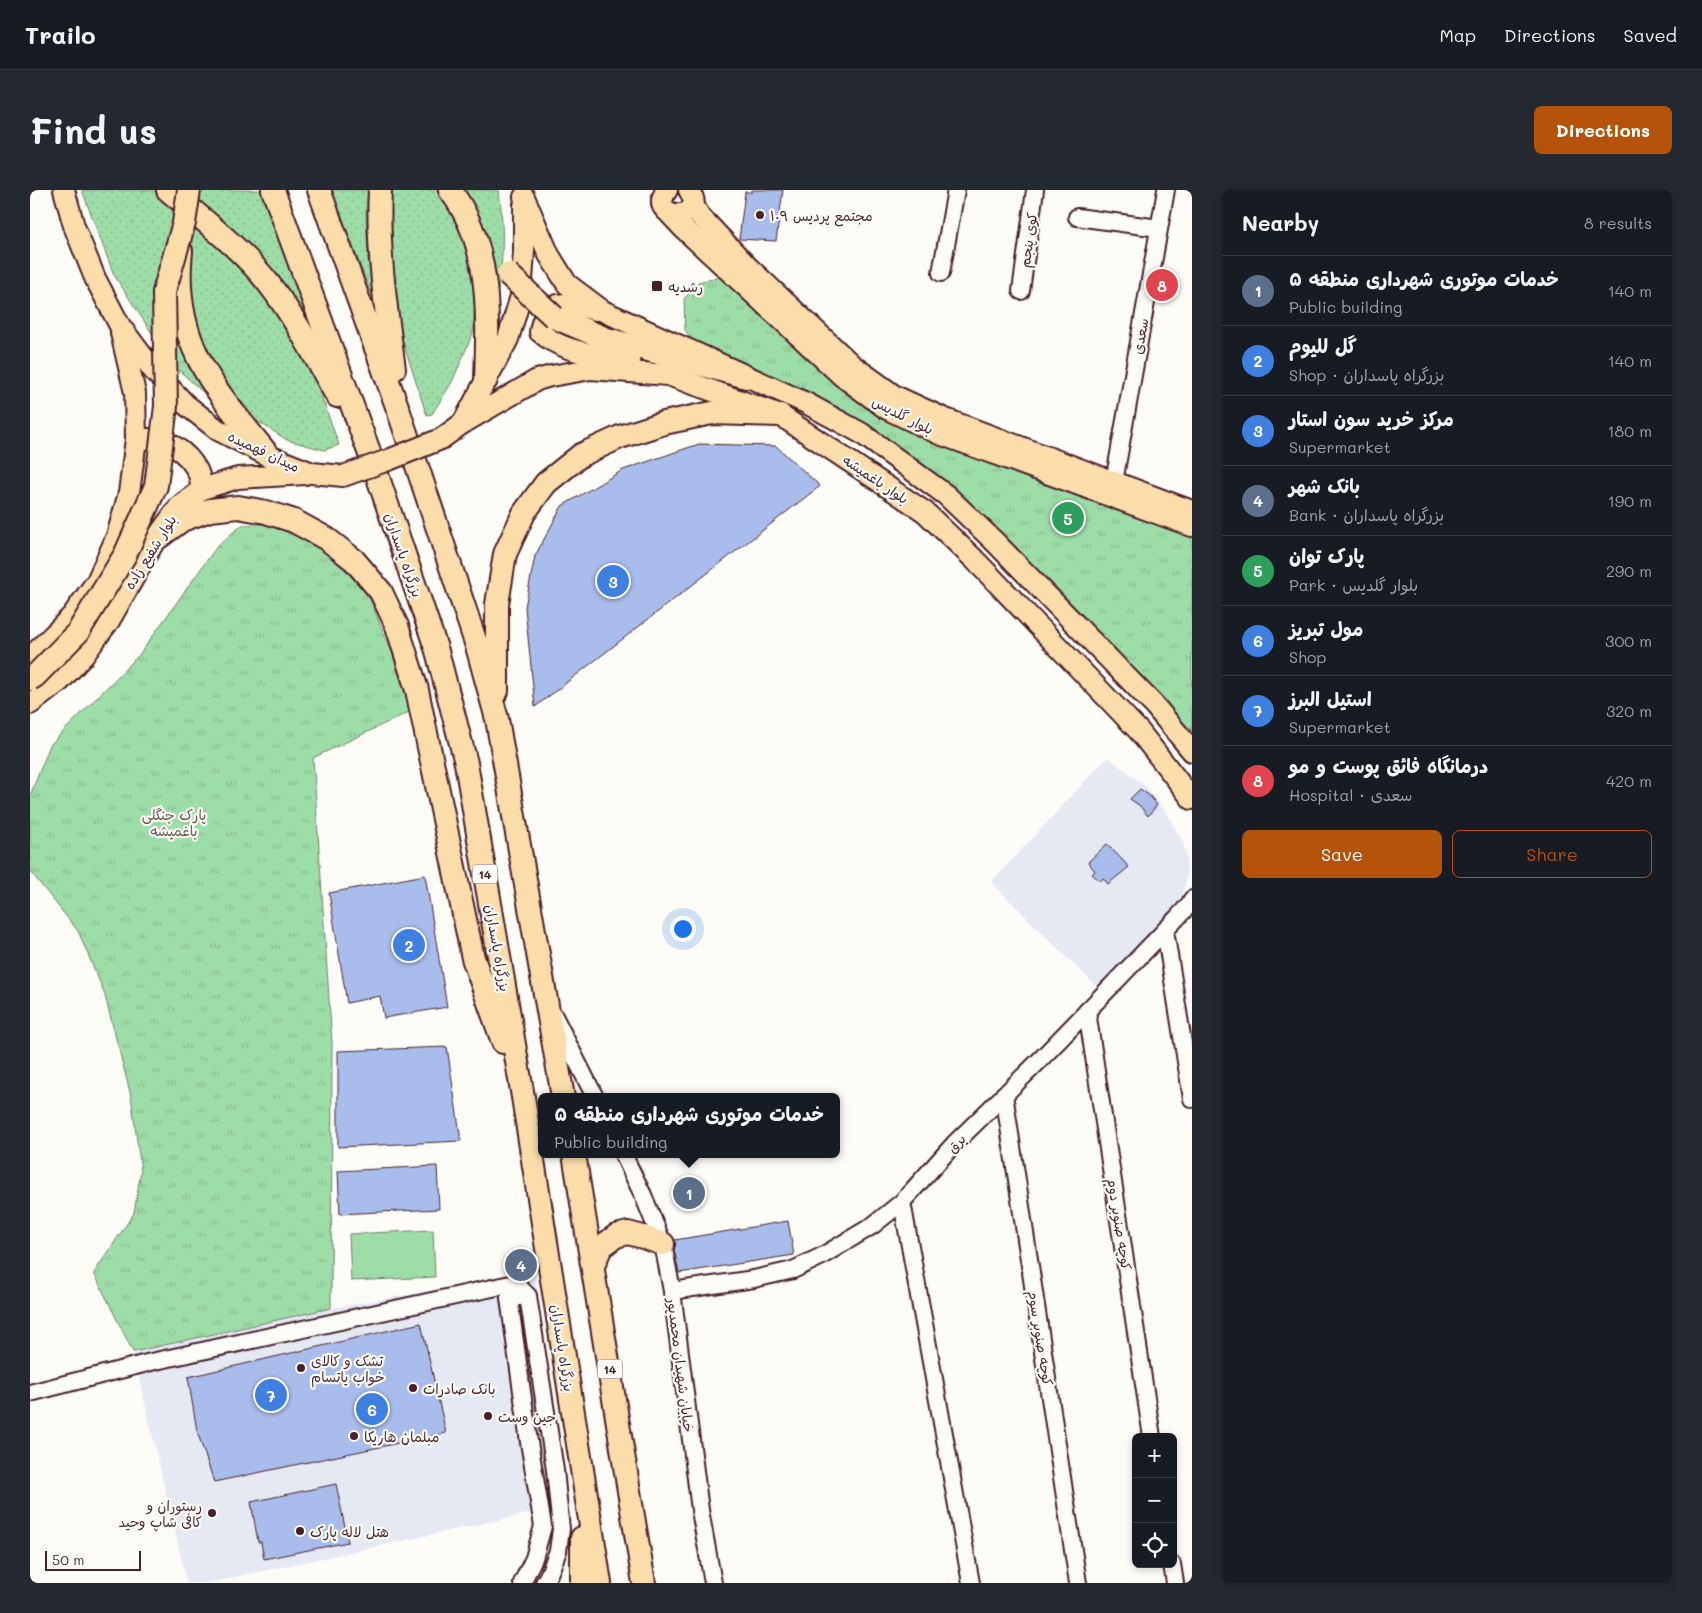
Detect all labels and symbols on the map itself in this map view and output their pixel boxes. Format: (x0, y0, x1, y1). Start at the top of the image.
place label: مجتمع پردیس ۱۰۹ (770, 206, 873, 227)
marker: مجتمع پردیس ۱۰۹ (754, 209, 766, 221)
street label: کوی پنجم (1015, 211, 1043, 269)
pin: 8 (1146, 266, 1178, 304)
place label: رشدیه (668, 277, 703, 296)
marker: رشدیه (650, 279, 664, 293)
street label: سعدی (1127, 316, 1153, 356)
street label: بلوار گلدیس (869, 391, 937, 439)
street label: میدان فهمیده (225, 426, 303, 476)
street label: بلوار باغمیشه (839, 450, 913, 508)
pin: 5 (1052, 499, 1084, 537)
street label: بزرگراه پاسداران (380, 510, 427, 600)
street label: بلوار شفیع زاده (119, 511, 182, 594)
pin: 3 (597, 562, 629, 600)
park label: پارک جنگلی باغمیشه (142, 805, 206, 840)
road number: 14 (472, 864, 498, 884)
street label: بزرگراه پاسداران (480, 903, 515, 993)
your location (670, 916, 696, 942)
pin: 2 (393, 926, 425, 964)
street label: برق (942, 1129, 970, 1157)
pin: 1 (673, 1174, 705, 1212)
street label: کوچه صنوبر دوم (1101, 1177, 1137, 1272)
pin: 4 (505, 1246, 537, 1284)
street label: کوچه صنوبر سوم (1021, 1289, 1058, 1388)
street label: خیابان شهیدان محمدپور (662, 1295, 699, 1434)
street label: بزرگراه پاسداران (546, 1303, 579, 1393)
place label: تشک و کالای خواب یاتسام (311, 1351, 385, 1388)
road number: 14 (598, 1360, 622, 1378)
marker: تشک و کالای خواب یاتسام (295, 1362, 307, 1374)
pin: 7 (255, 1376, 287, 1414)
place label: بانک صادرات (423, 1379, 496, 1398)
marker: بانک صادرات (407, 1382, 419, 1394)
pin: 6 (356, 1390, 388, 1428)
place label: جین وست (498, 1407, 556, 1426)
marker: جین وست (482, 1410, 494, 1422)
place label: مبلمان هاریکا (364, 1427, 439, 1446)
marker: مبلمان هاریکا (348, 1430, 360, 1442)
place label: رستوران و کافی شاپ وحید (119, 1496, 202, 1532)
marker: رستوران و کافی شاپ وحید (206, 1507, 218, 1519)
place label: هتل لاله پارک (310, 1522, 389, 1542)
marker: هتل لاله پارک (294, 1525, 306, 1537)
scale bar (45, 1548, 141, 1571)

